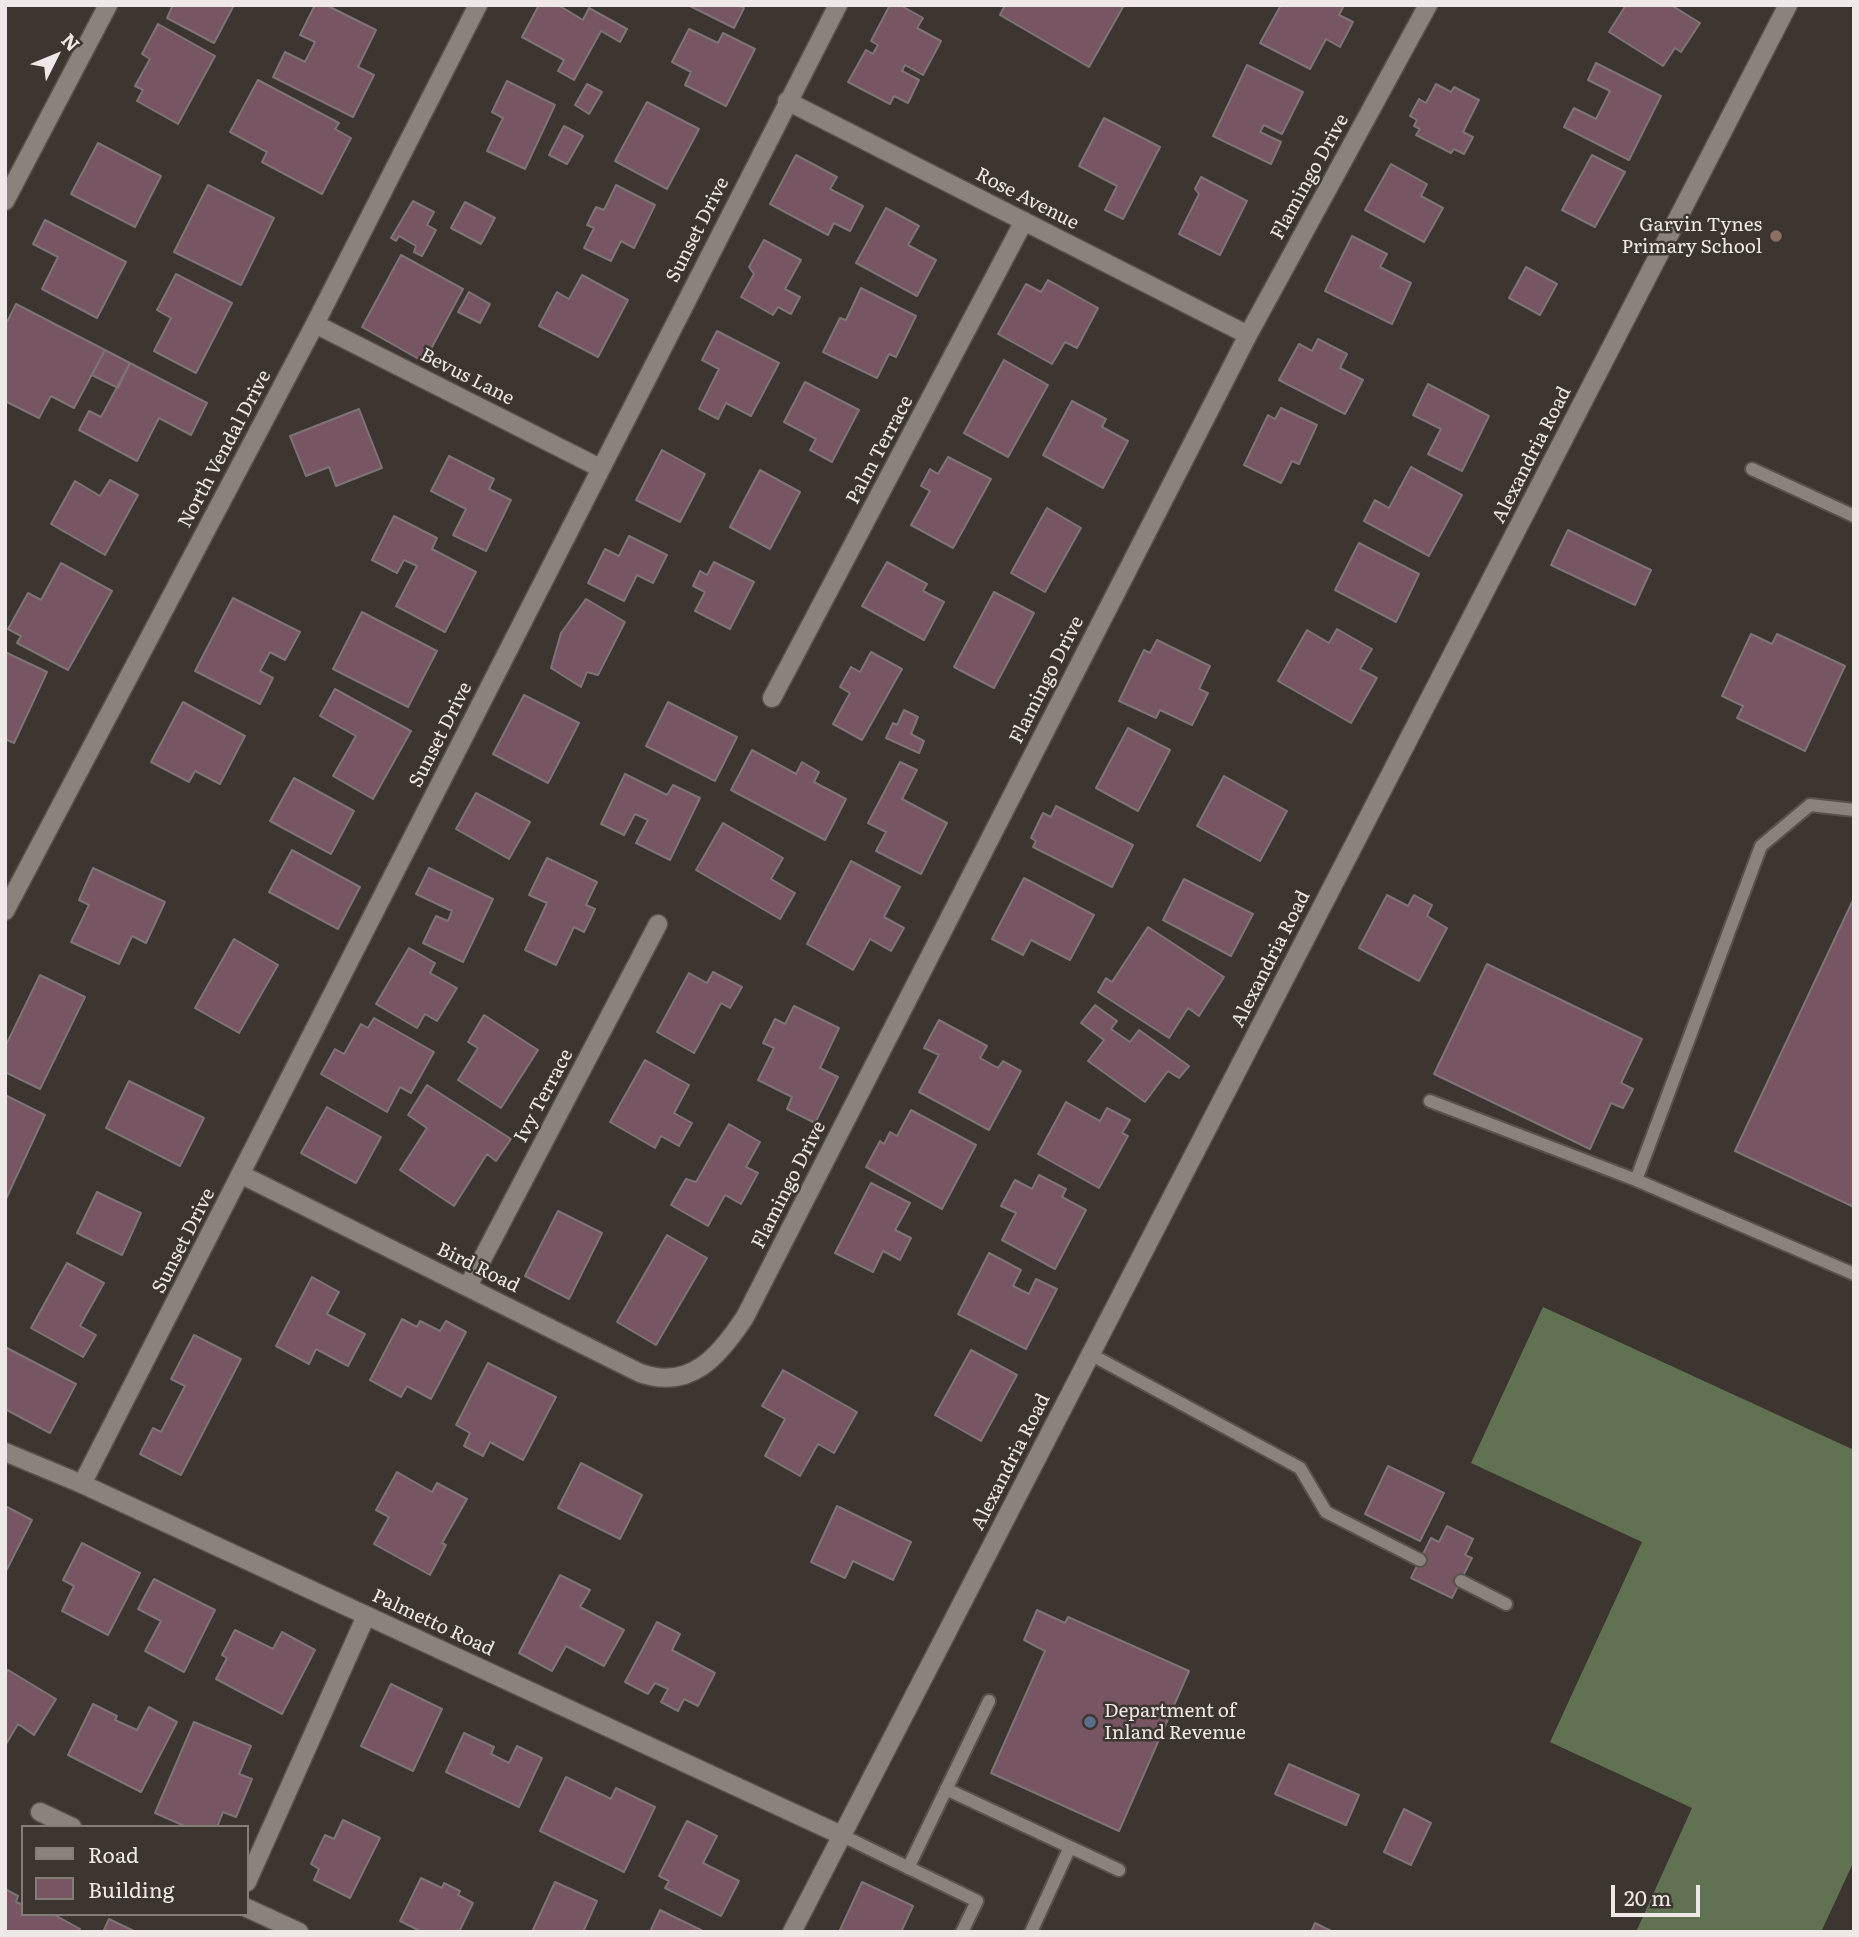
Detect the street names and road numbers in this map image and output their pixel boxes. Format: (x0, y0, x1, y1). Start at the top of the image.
street label: Flamingo Drive (1266, 110, 1354, 244)
street label: Rose Avenue (971, 163, 1083, 235)
street label: Sunset Drive (662, 174, 734, 286)
street label: Bevus Lane (416, 344, 518, 410)
street label: North Vendal Drive (174, 366, 276, 532)
street label: Alexandria Road (1488, 383, 1576, 527)
street label: Palm Terrace (842, 392, 918, 508)
street label: Flamingo Drive (1005, 612, 1089, 748)
street label: Sunset Drive (405, 679, 477, 791)
street label: Alexandria Road (1227, 887, 1315, 1031)
street label: Ivy Terrace (510, 1045, 578, 1147)
street label: Flamingo Drive (747, 1117, 831, 1253)
street label: Sunset Drive (148, 1185, 220, 1297)
street label: Bird Road (433, 1238, 523, 1298)
street label: Alexandria Road (967, 1390, 1055, 1534)
street label: Palmetto Road (368, 1585, 498, 1661)

